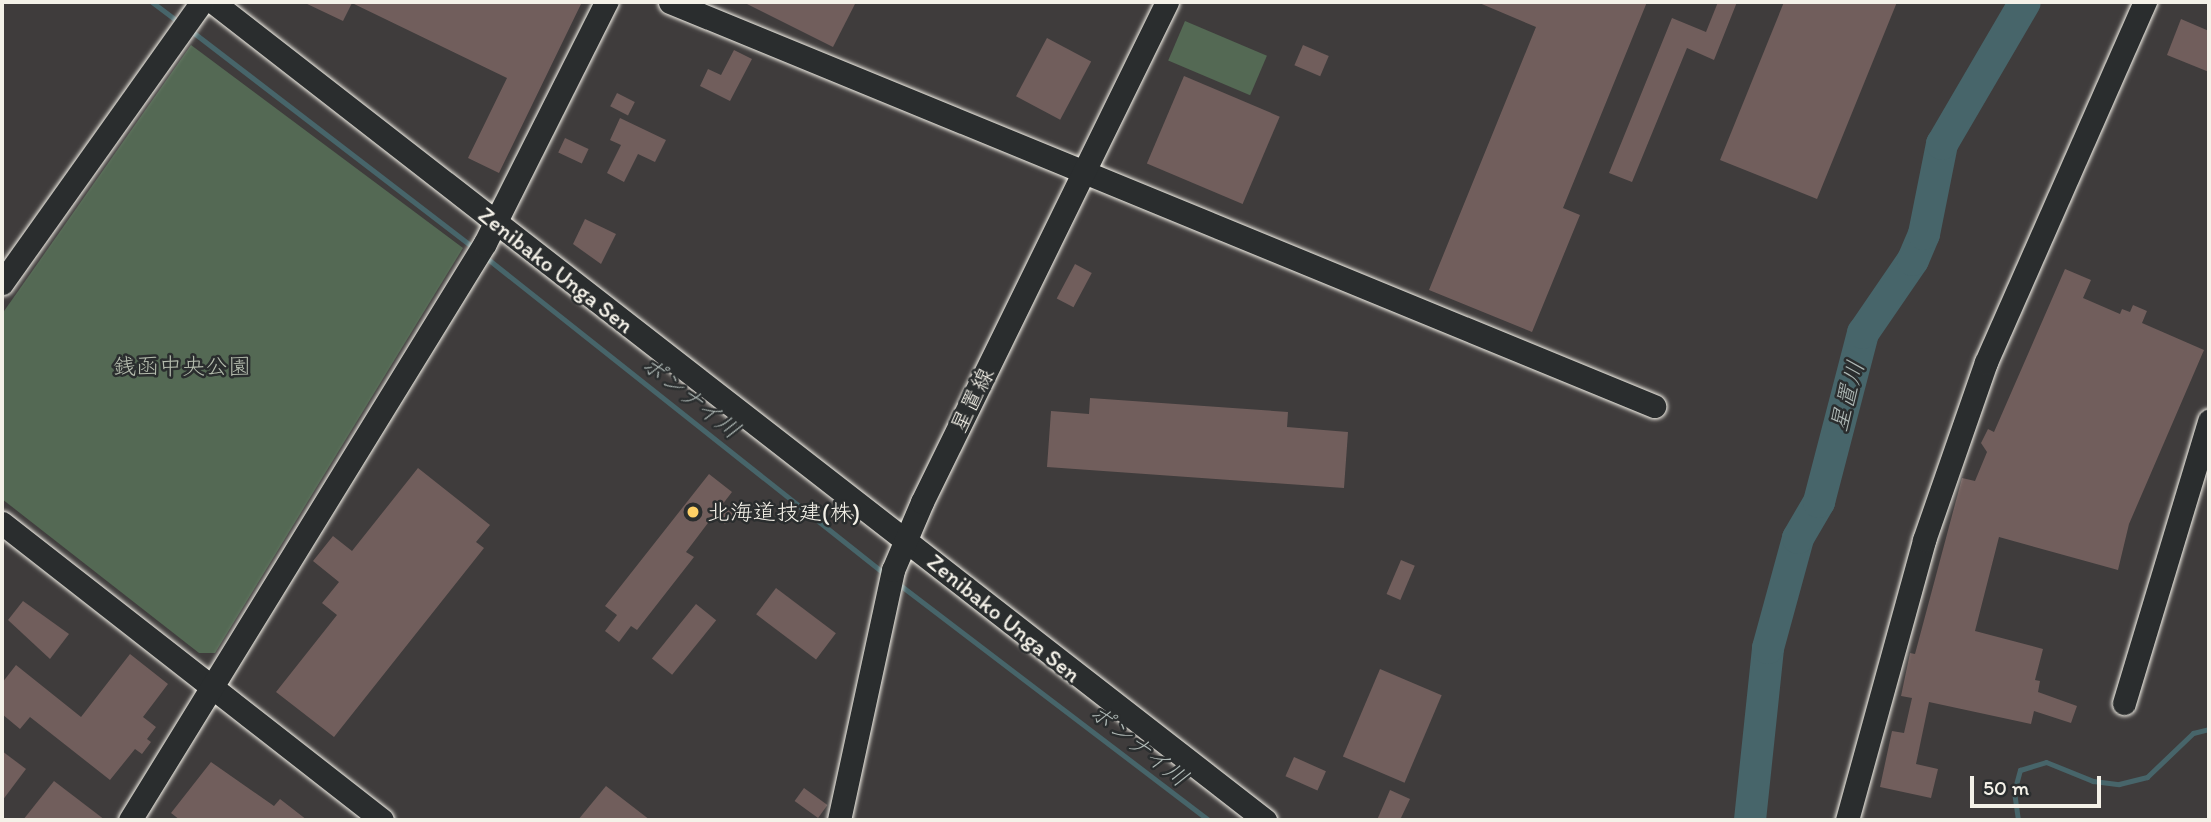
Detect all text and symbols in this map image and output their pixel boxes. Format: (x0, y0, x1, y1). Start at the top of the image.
street label: Zenibako Unga Sen (473, 201, 639, 339)
water label: ポンナイ川 (635, 349, 747, 445)
park label: 銭函中央公園 (113, 352, 251, 380)
water label: 星置川 (1824, 357, 1870, 435)
street label: 星置線 (944, 363, 1000, 437)
place label: 北海道技建(株) (707, 498, 860, 526)
marker: 北海道技建(株) (685, 504, 701, 520)
street label: Zenibako Unga Sen (922, 548, 1086, 688)
water label: ポンナイ川 (1083, 697, 1195, 793)
scale bar (1973, 762, 2104, 806)
text: 50 m (1983, 775, 2029, 800)

